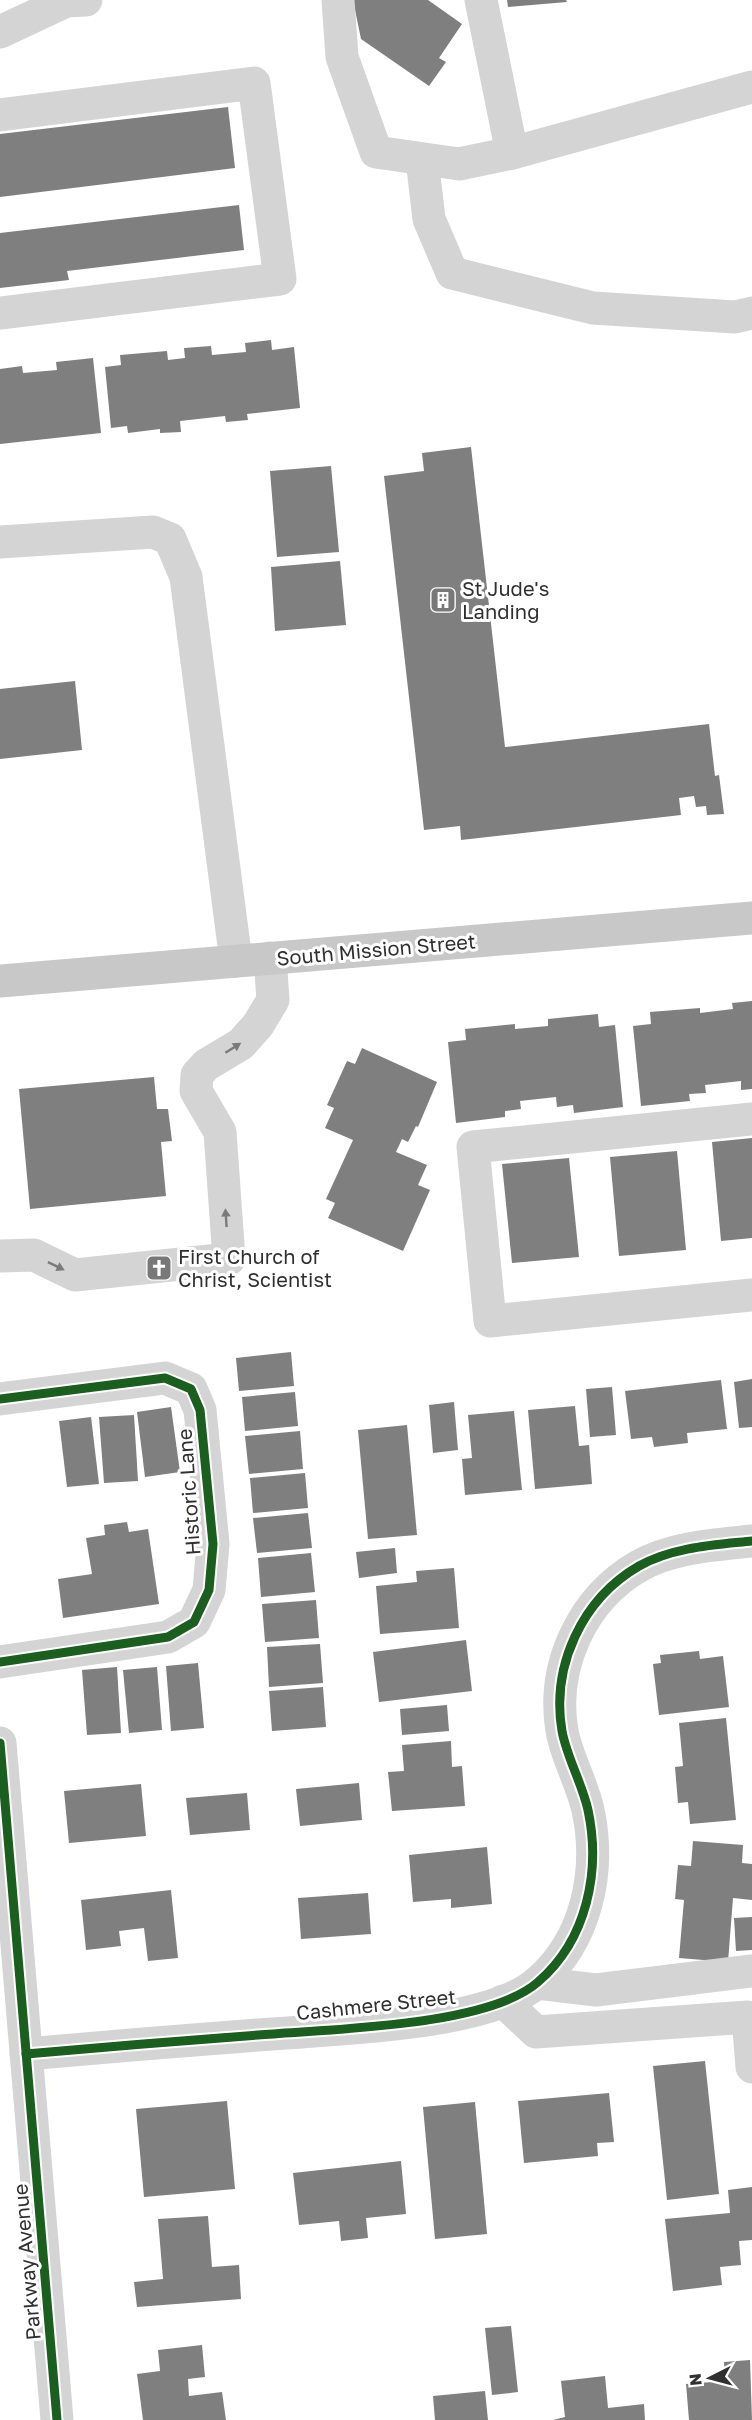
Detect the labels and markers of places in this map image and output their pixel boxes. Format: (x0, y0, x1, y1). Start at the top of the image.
place label: St Jude's Landing (462, 576, 549, 623)
building icon: St Jude's Landing (428, 585, 458, 615)
place label: First Church of Christ, Scientist (178, 1244, 332, 1291)
church icon: First Church of Christ, Scientist (144, 1253, 174, 1283)

